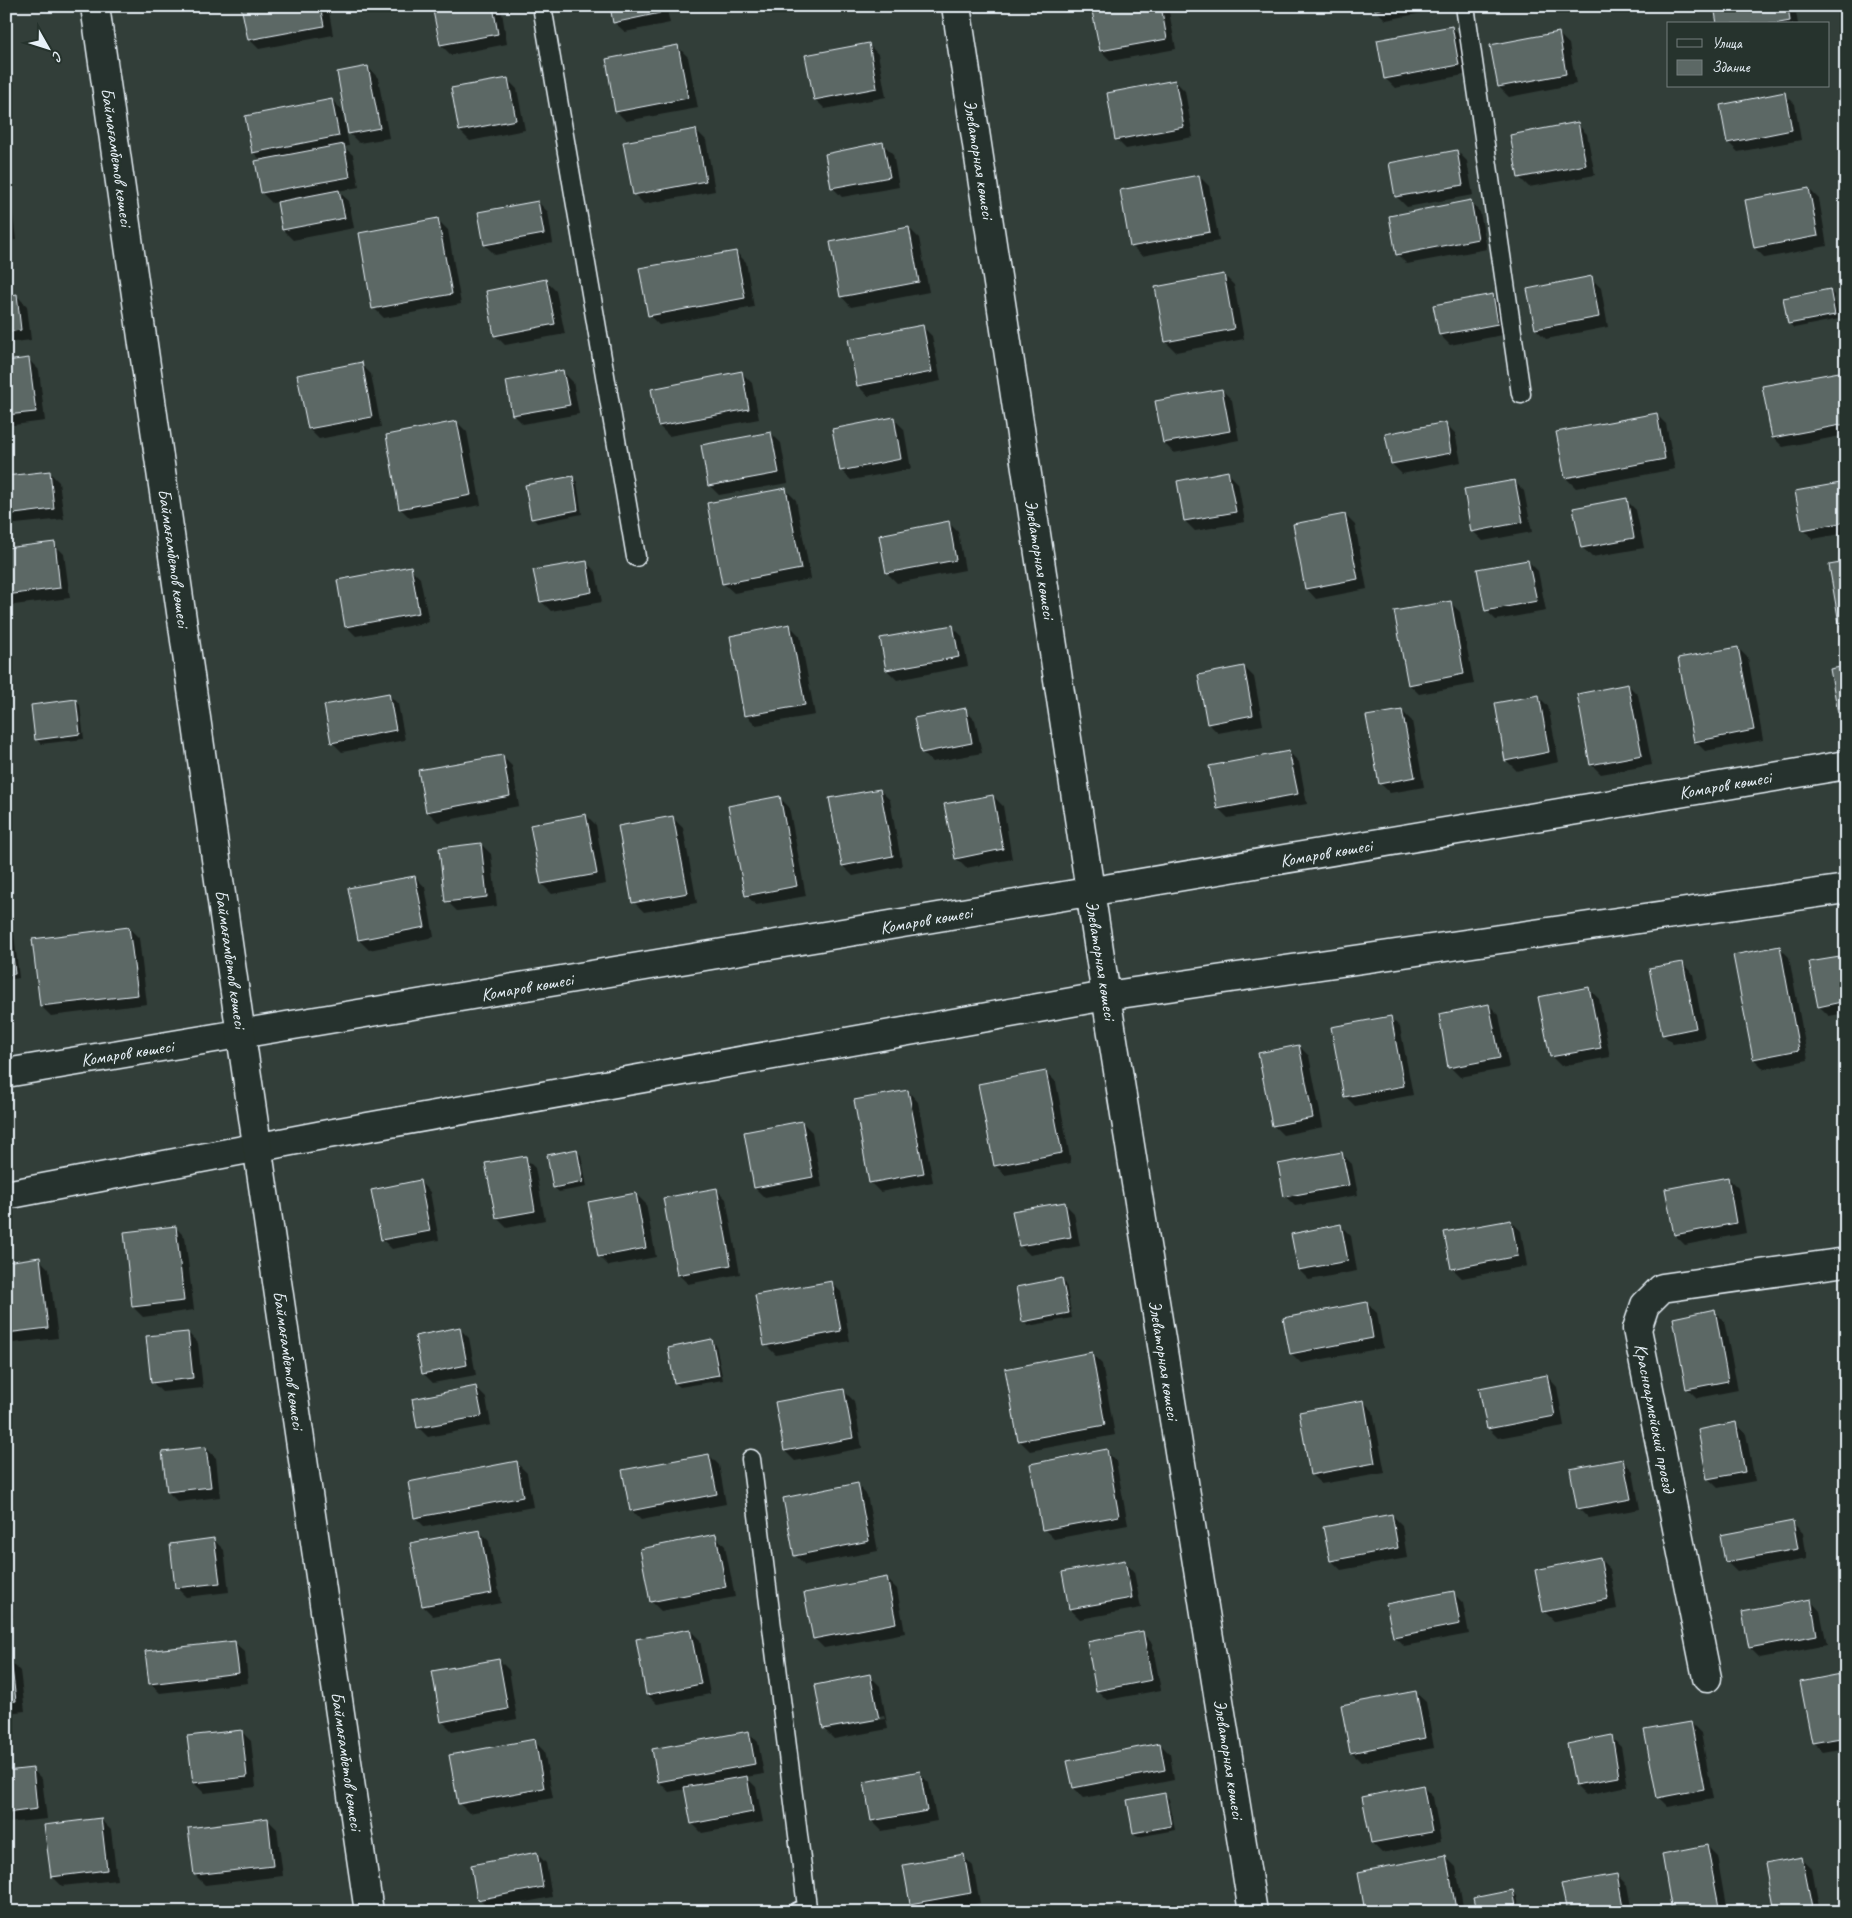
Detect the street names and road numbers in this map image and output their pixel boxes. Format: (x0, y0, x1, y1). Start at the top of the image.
street label: Баймағамбетов көшесі (96, 86, 138, 230)
street label: Элеваторная көшесі (959, 98, 1000, 223)
street label: Баймағамбетов көшесі (153, 487, 195, 631)
street label: Элеваторная көшесі (1020, 498, 1061, 623)
street label: Комаров көшесі (1677, 766, 1775, 804)
street label: Комаров көшесі (1278, 834, 1376, 872)
street label: Баймағамбетов көшесі (210, 888, 252, 1032)
street label: Элеваторная көшесі (1081, 899, 1122, 1024)
street label: Комаров көшесі (878, 901, 976, 939)
street label: Комаров көшесі (479, 968, 577, 1006)
street label: Комаров көшесі (79, 1034, 177, 1071)
street label: Баймағамбетов көшесі (268, 1289, 310, 1433)
street label: Элеваторная көшесі (1144, 1299, 1185, 1424)
street label: Красноармейский проезд (1630, 1342, 1681, 1496)
street label: Баймағамбетов көшесі (326, 1690, 368, 1834)
street label: Элеваторная көшесі (1209, 1698, 1250, 1823)

